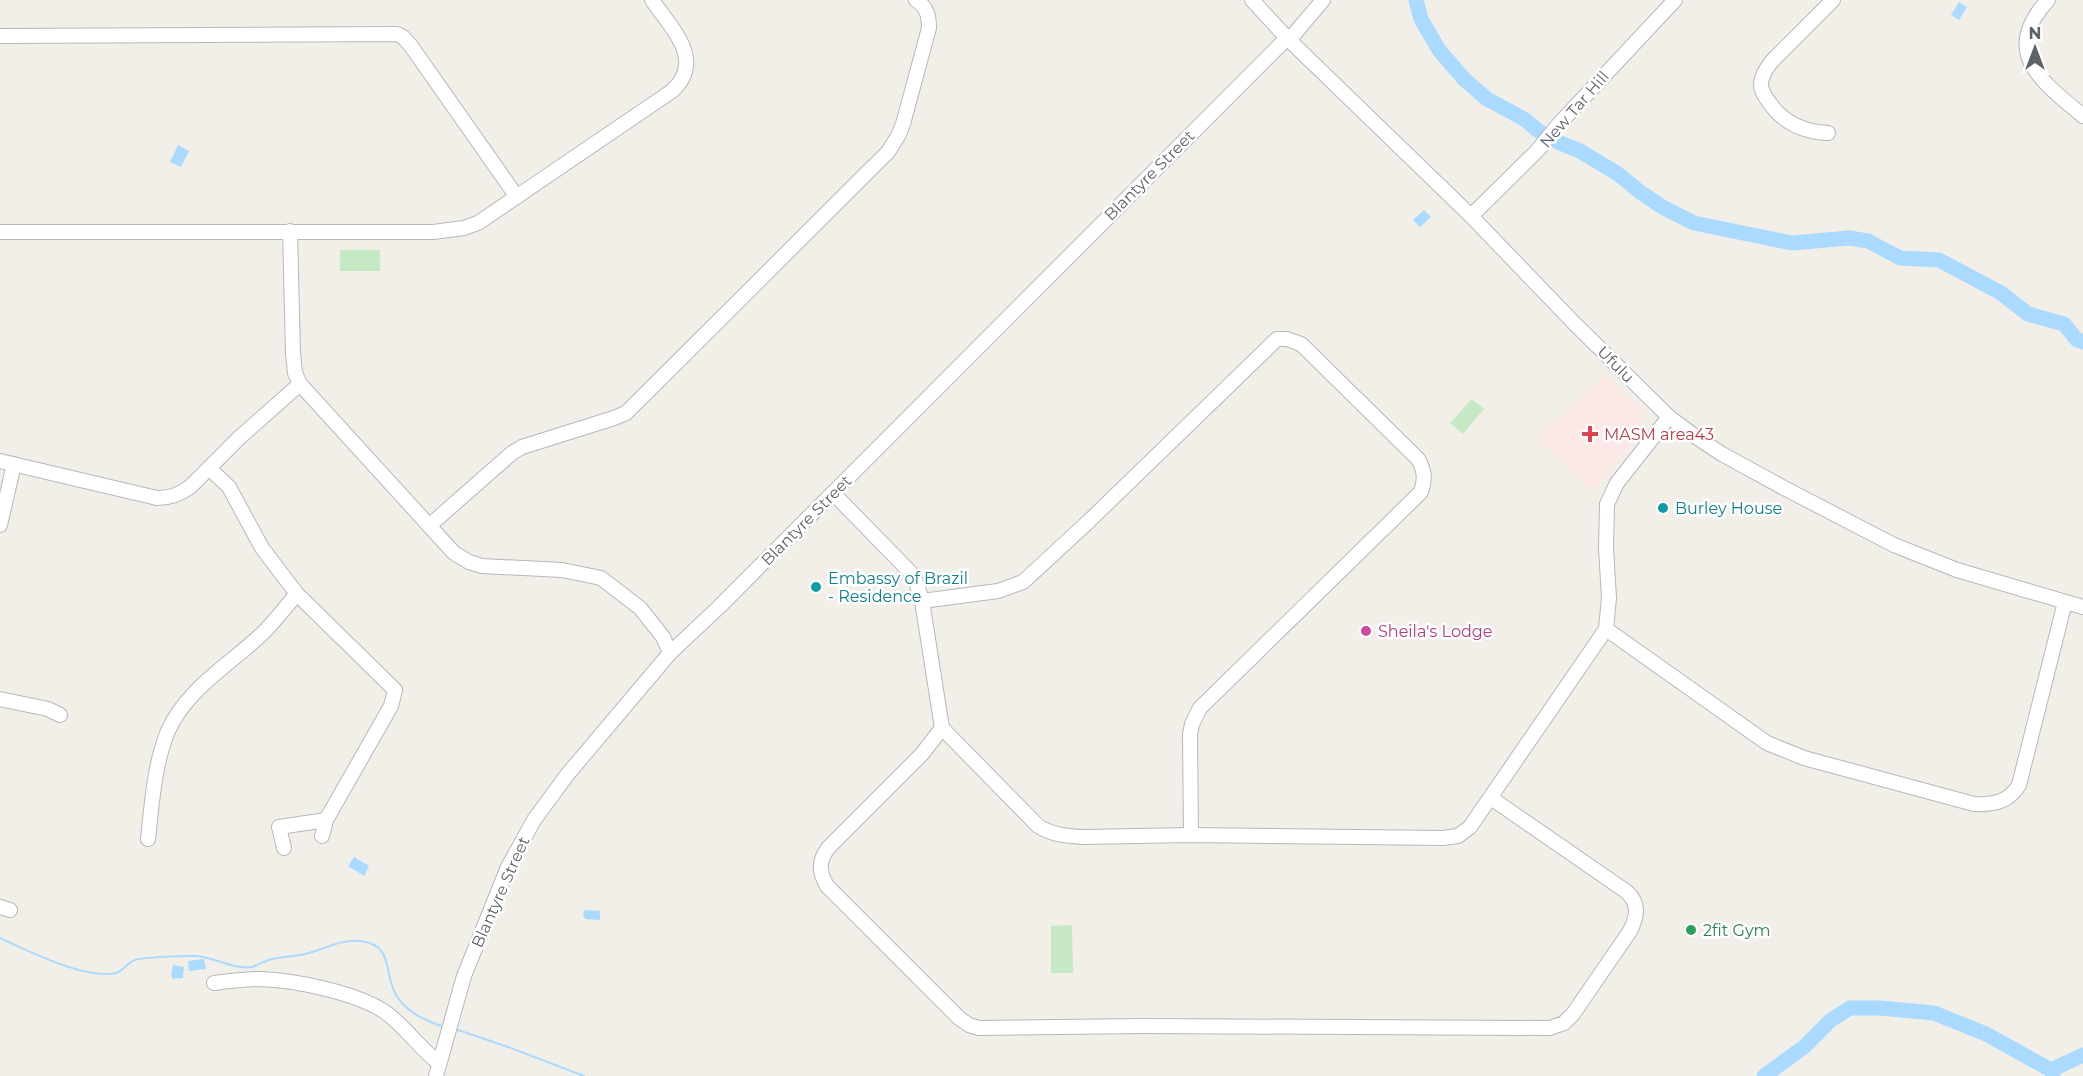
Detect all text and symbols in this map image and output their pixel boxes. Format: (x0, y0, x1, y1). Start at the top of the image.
north arrow (2005, 18, 2065, 78)
text: N (2029, 24, 2041, 43)
street label: New Tar Hill (1536, 67, 1613, 152)
street label: Blantyre Street (1100, 126, 1199, 224)
street label: Ufulu (1593, 342, 1638, 387)
marker: MASM area43 (1581, 425, 1599, 443)
place label: MASM area43 (1604, 425, 1714, 444)
street label: Blantyre Street (757, 471, 856, 569)
place label: Burley House (1675, 499, 1782, 518)
marker: Burley House (1656, 501, 1670, 515)
place label: Embassy of Brazil - Residence (828, 569, 968, 606)
marker: Embassy of Brazil - Residence (809, 580, 823, 594)
place label: Sheila's Lodge (1378, 622, 1492, 641)
marker: Sheila's Lodge (1359, 624, 1373, 638)
street label: Blantyre Street (467, 833, 534, 951)
place label: 2fit Gym (1703, 921, 1771, 940)
marker: 2fit Gym (1684, 923, 1698, 937)

